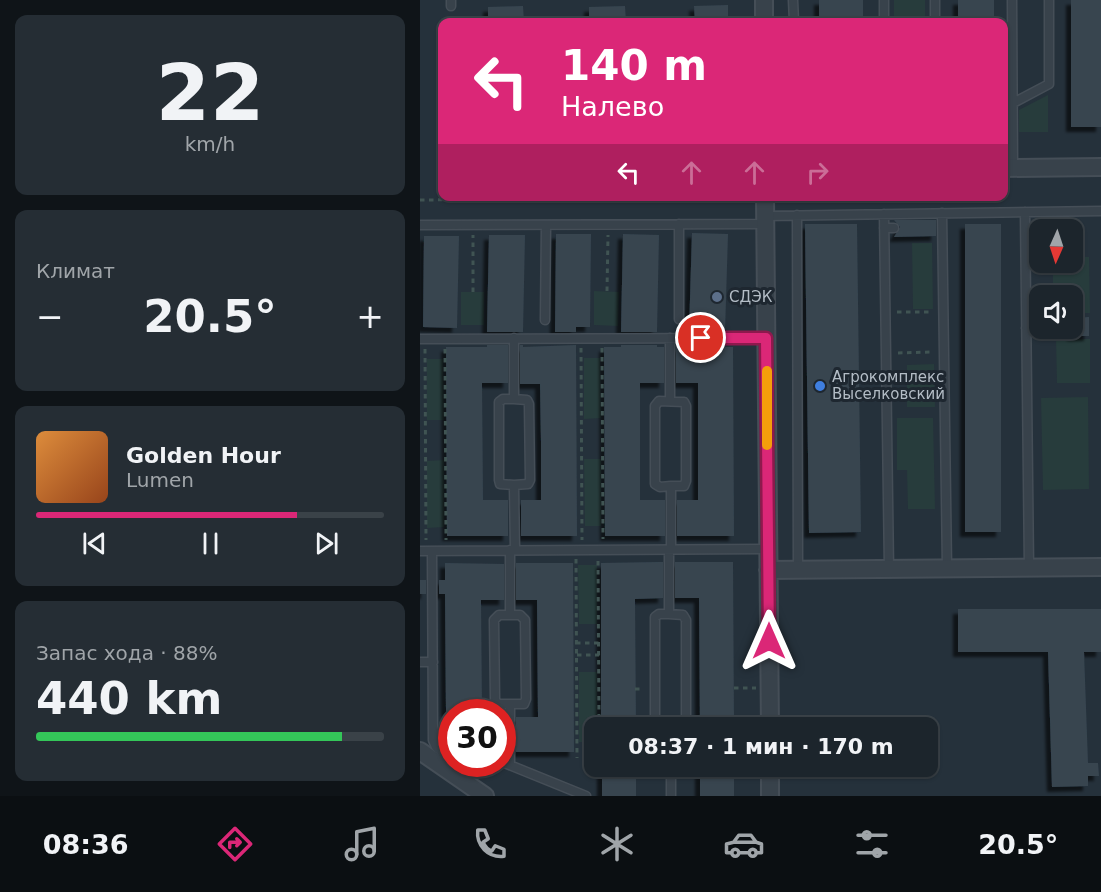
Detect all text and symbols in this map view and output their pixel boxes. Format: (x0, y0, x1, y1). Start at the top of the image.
text: 140 m (561, 41, 707, 90)
icon: left (462, 42, 540, 120)
text: 22 (156, 48, 264, 138)
text: Налево (561, 91, 664, 122)
text: km/h (185, 132, 235, 156)
icon: left (612, 156, 645, 189)
icon: ahead (675, 156, 708, 189)
icon: ahead (738, 156, 771, 189)
icon: right (801, 156, 834, 189)
north arrow (1029, 219, 1083, 273)
map controls (1029, 219, 1083, 339)
text: Климат (36, 259, 115, 283)
button: sound (1029, 285, 1083, 339)
place label: СДЭК (729, 288, 773, 306)
text: 20.5° (143, 290, 277, 343)
marker: СДЭК (710, 290, 724, 304)
text: − (36, 297, 64, 336)
text: + (356, 297, 384, 336)
pin (675, 312, 726, 363)
icon: arrive (684, 321, 717, 354)
place label: Агрокомплекс Выселковский (832, 368, 945, 403)
marker: Агрокомплекс Выселковский (813, 379, 827, 393)
text: Golden Hour (126, 443, 281, 468)
text: Lumen (126, 468, 194, 492)
icon: previous (78, 527, 111, 560)
icon: pause (194, 527, 227, 560)
icon: next (310, 527, 343, 560)
position arrow (737, 609, 801, 673)
text: Запас хода · 88% (36, 641, 217, 665)
text: 440 km (36, 672, 222, 725)
speed limit sign: 30 (438, 699, 516, 777)
text: 08:37 · 1 мин · 170 m (628, 734, 894, 759)
icon: directions (214, 823, 256, 865)
icon: music (341, 823, 383, 865)
icon: phone (469, 823, 511, 865)
icon: climate (596, 823, 638, 865)
icon: car (723, 823, 765, 865)
icon: filters (851, 823, 893, 865)
text: 08:36 (43, 829, 129, 860)
text: 20.5° (978, 829, 1058, 860)

